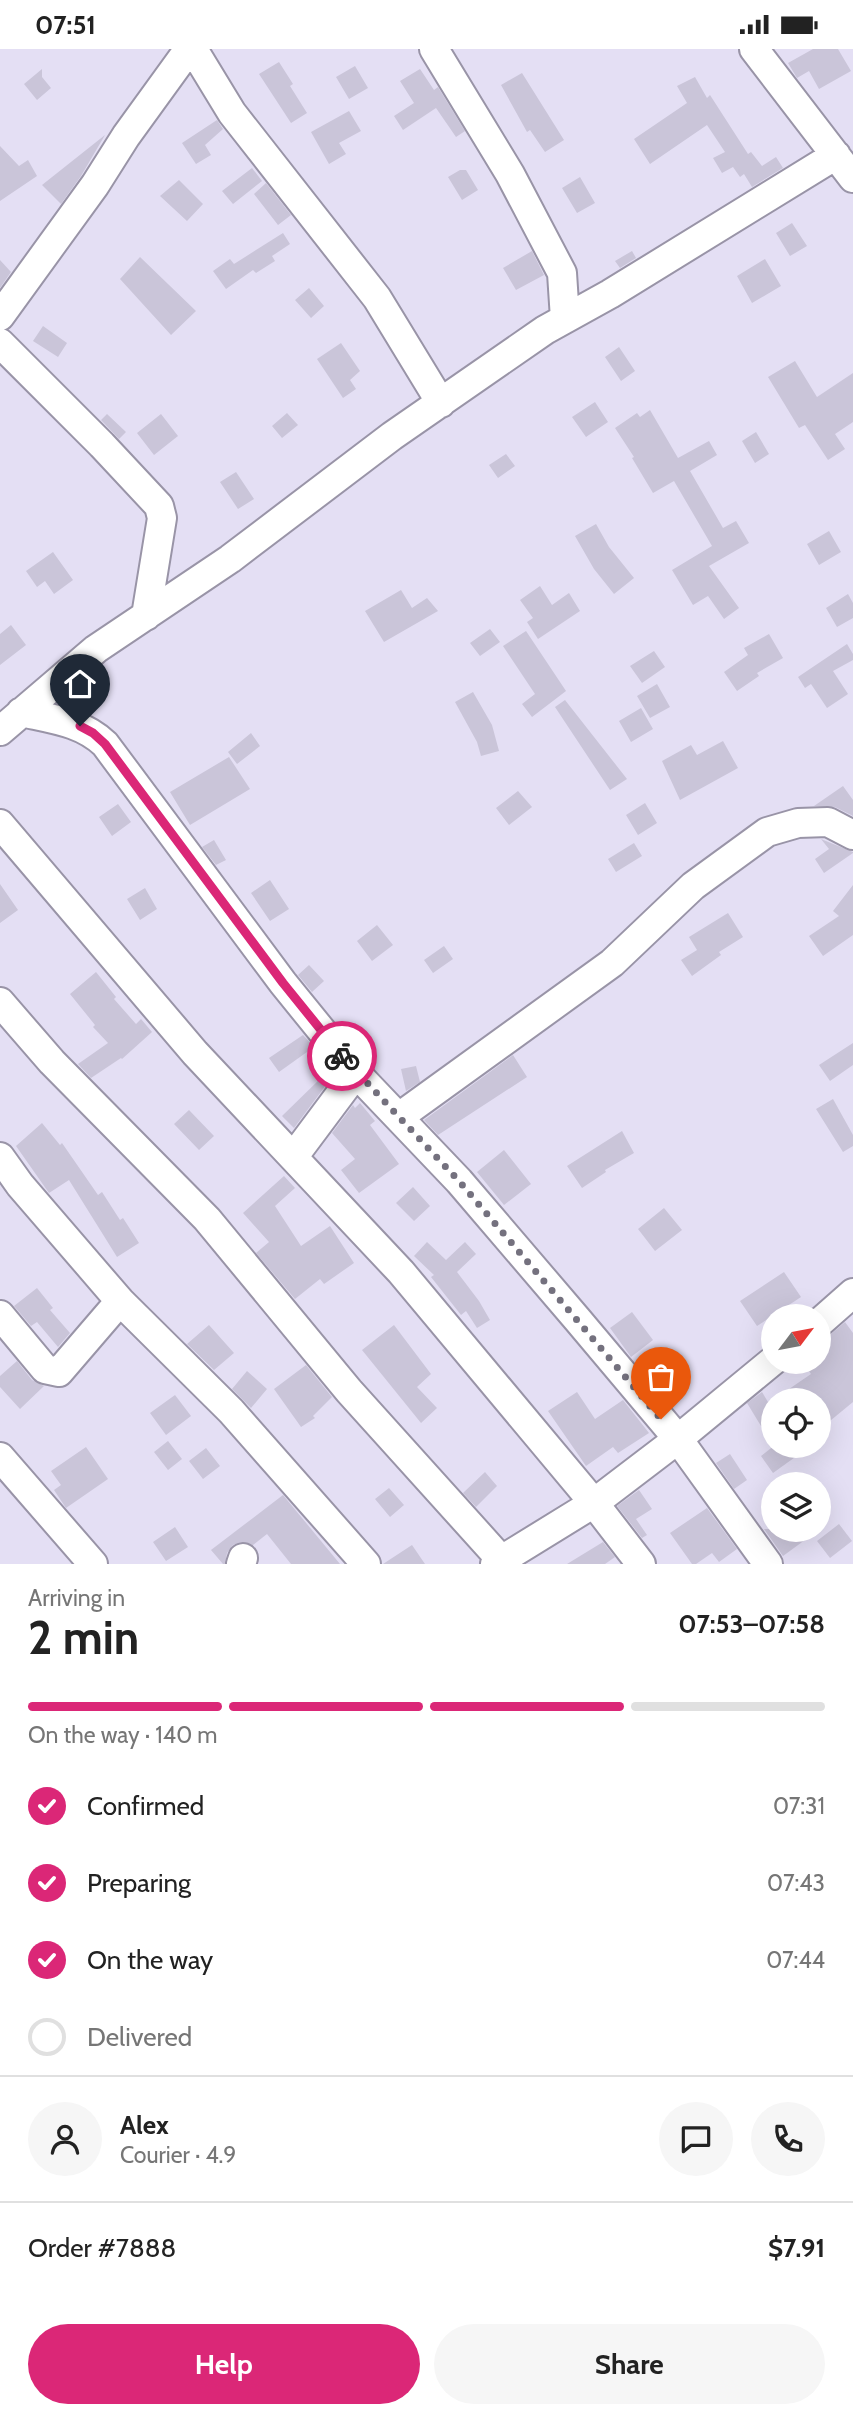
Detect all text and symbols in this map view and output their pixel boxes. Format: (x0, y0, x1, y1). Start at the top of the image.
text: 07:51 (35, 9, 96, 41)
pin (50, 654, 110, 726)
icon: home (61, 665, 99, 703)
courier (307, 1021, 377, 1091)
icon: bike (323, 1037, 361, 1075)
north arrow (761, 1304, 831, 1374)
map controls (761, 1304, 831, 1542)
pin (631, 1347, 691, 1419)
icon: bag (642, 1358, 680, 1396)
button: locate (761, 1388, 831, 1458)
button: layers (761, 1472, 831, 1542)
text: Arriving in (28, 1584, 125, 1612)
text: 07:53–07:58 (678, 1608, 825, 1640)
text: 2 min (28, 1610, 139, 1666)
text: On the way · 140 m (28, 1721, 218, 1749)
icon: check (28, 1787, 66, 1825)
text: Confirmed (87, 1790, 204, 1822)
text: 07:31 (773, 1792, 825, 1820)
icon: check (28, 1864, 66, 1902)
text: Preparing (87, 1867, 191, 1899)
text: 07:43 (767, 1869, 825, 1897)
icon: check (28, 1941, 66, 1979)
text: On the way (87, 1944, 213, 1976)
text: 07:44 (766, 1946, 825, 1974)
text: Delivered (87, 2021, 192, 2053)
button: person (28, 2102, 102, 2176)
button: chat (659, 2102, 733, 2176)
button: phone (751, 2102, 825, 2176)
text: Alex (120, 2109, 169, 2141)
text: Courier · 4.9 (120, 2141, 236, 2169)
text: Order #7888 (28, 2232, 176, 2264)
text: $7.91 (768, 2232, 825, 2264)
button: Help (28, 2324, 420, 2404)
button: Share (434, 2324, 825, 2404)

